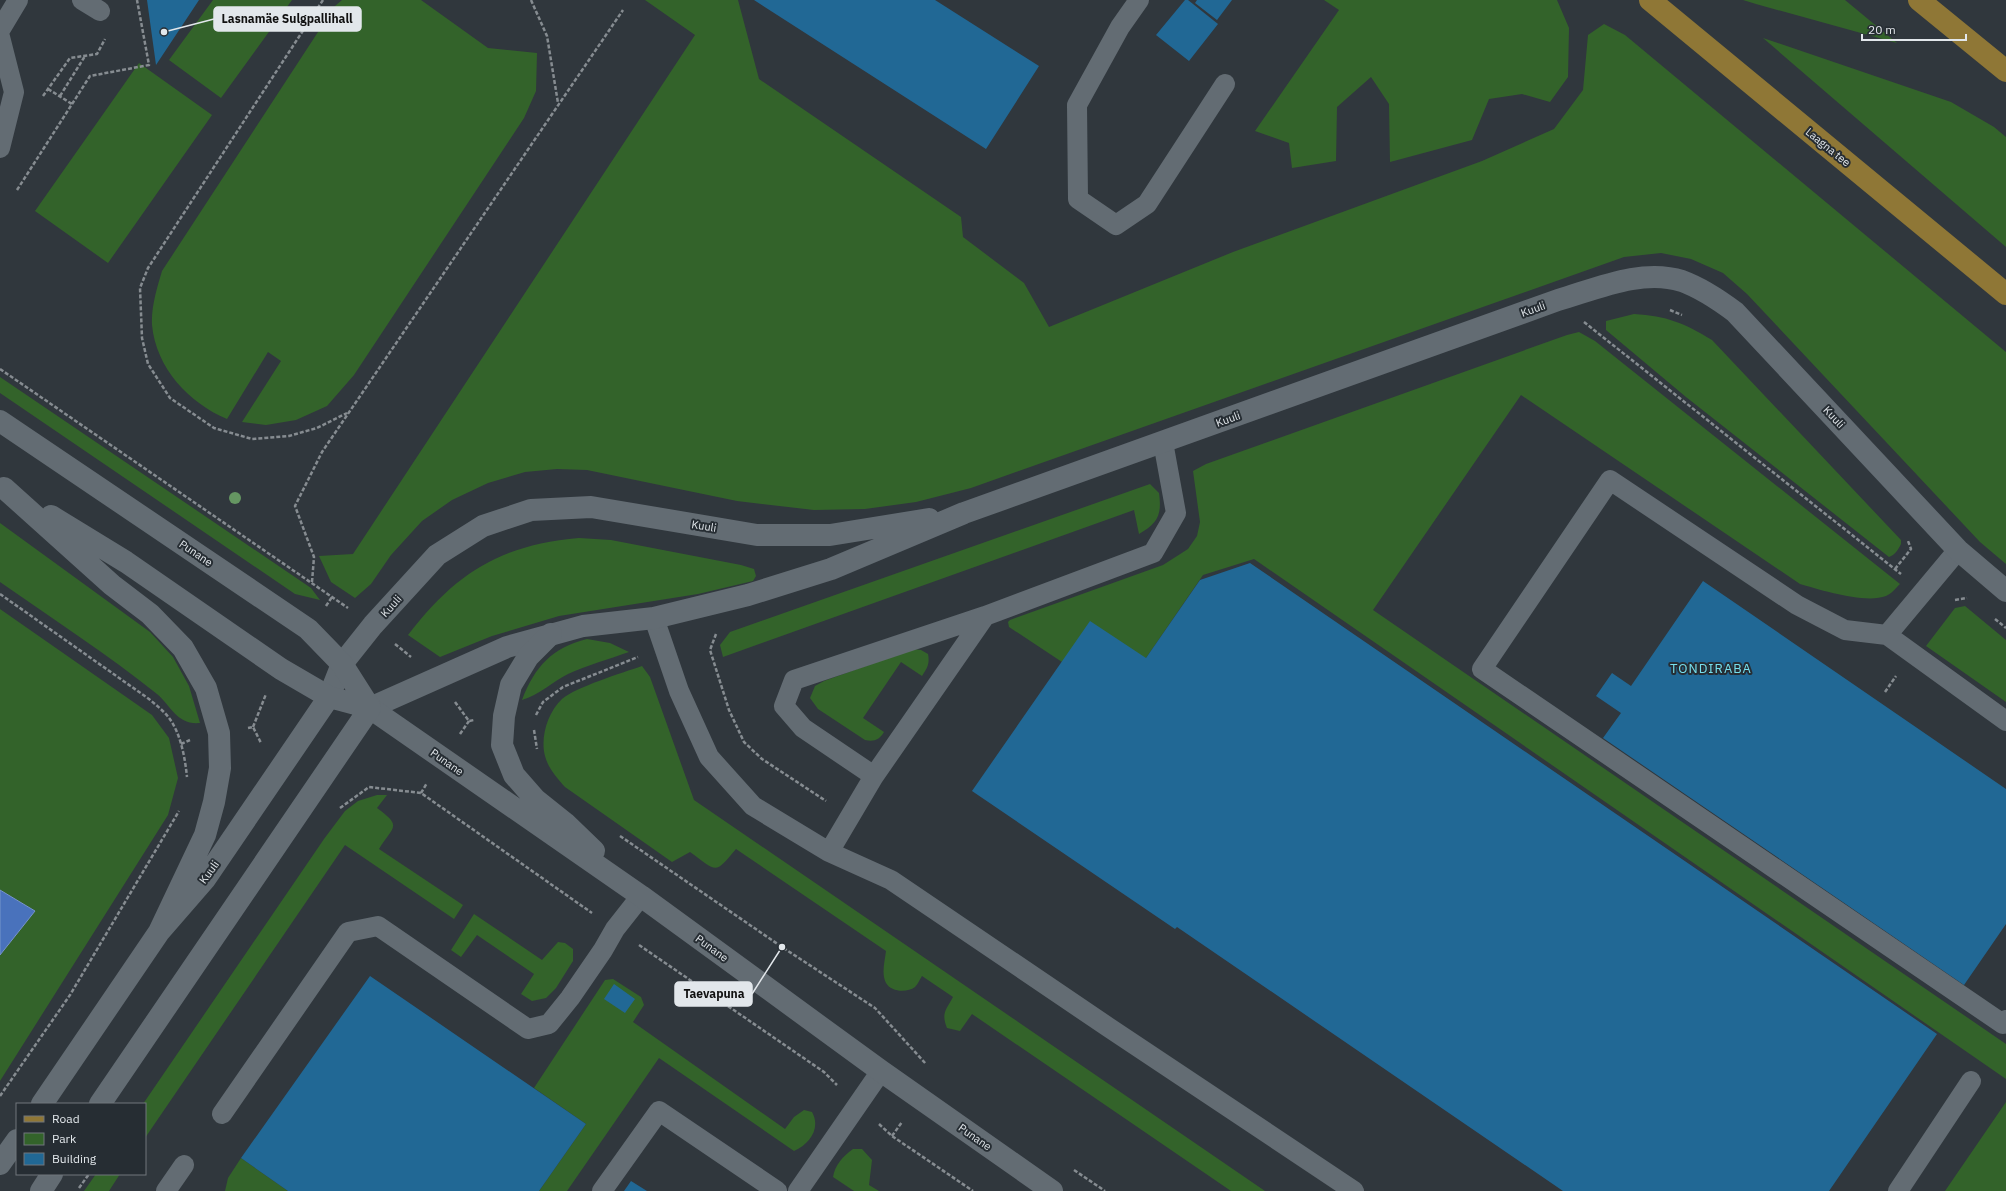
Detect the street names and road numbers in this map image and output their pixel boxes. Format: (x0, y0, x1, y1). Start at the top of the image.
street label: Laagna tee (1803, 125, 1853, 169)
street label: Kuuli (1519, 298, 1547, 320)
street label: Kuuli (1820, 403, 1848, 431)
street label: Kuuli (1214, 408, 1242, 430)
street label: Kuuli (691, 517, 717, 535)
street label: Punane (177, 537, 215, 569)
street label: Kuuli (377, 592, 405, 620)
street label: Punane (428, 746, 466, 778)
street label: Kuuli (196, 858, 222, 886)
street label: Punane (693, 931, 731, 965)
street label: Punane (956, 1121, 994, 1153)

